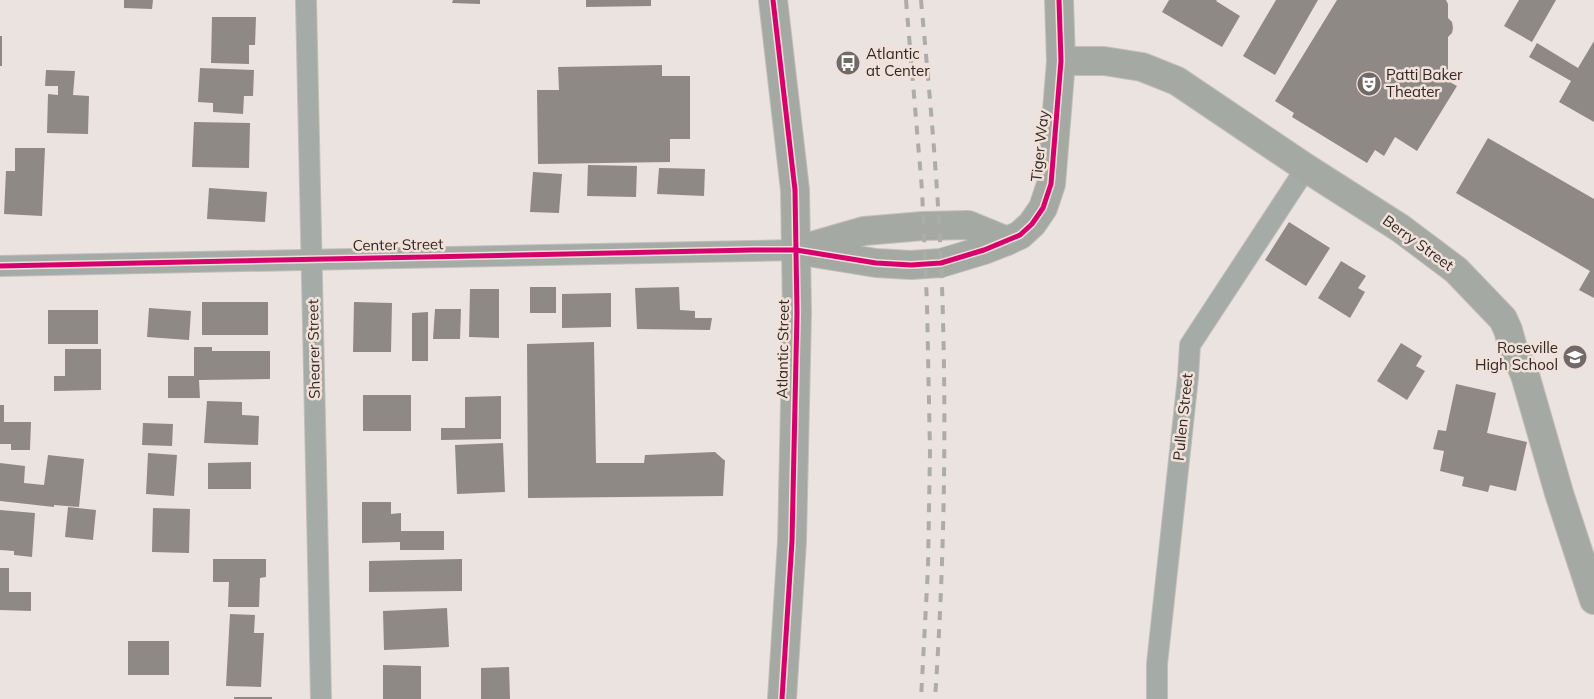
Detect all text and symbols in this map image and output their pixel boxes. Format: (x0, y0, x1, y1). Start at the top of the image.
place label: Atlantic at Center (866, 44, 930, 80)
bus stop icon: Atlantic at Center (835, 50, 861, 76)
place label: Patti Baker Theater (1386, 65, 1463, 101)
theatre icon: Patti Baker Theater (1356, 71, 1382, 97)
street label: Tiger Way (1026, 109, 1053, 183)
street label: Berry Street (1379, 210, 1457, 275)
street label: Center Street (352, 234, 444, 255)
street label: Shearer Street (303, 299, 324, 399)
street label: Atlantic Street (772, 299, 793, 399)
place label: Roseville High School (1475, 338, 1558, 374)
school or university icon: Roseville High School (1562, 344, 1588, 370)
street label: Pullen Street (1168, 372, 1197, 462)

